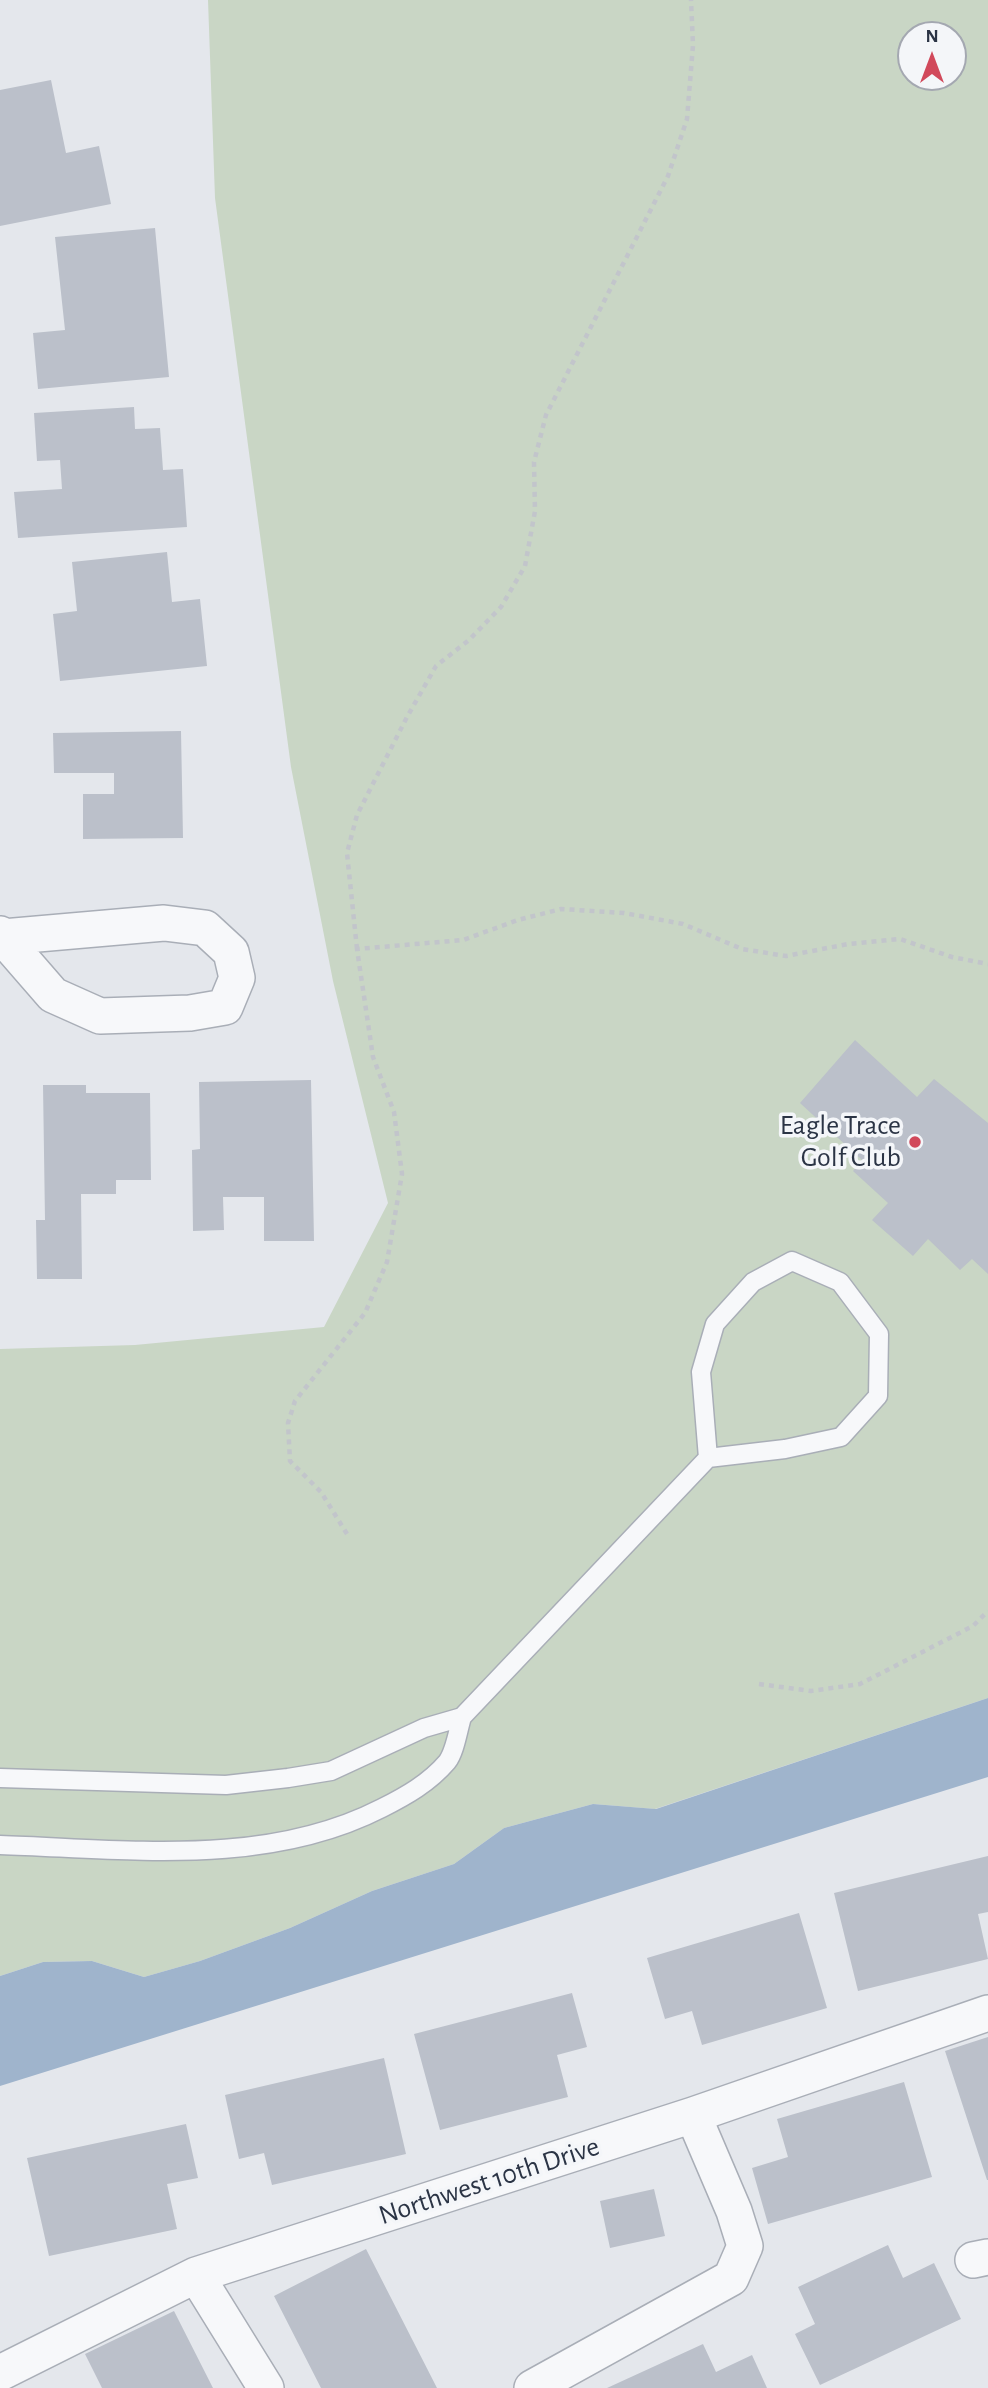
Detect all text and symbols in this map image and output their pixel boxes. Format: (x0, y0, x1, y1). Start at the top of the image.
north arrow (897, 21, 967, 91)
text: N (925, 27, 939, 46)
place label: Eagle Trace Golf Club (780, 1109, 901, 1175)
marker: Eagle Trace Golf Club (907, 1134, 923, 1150)
street label: Northwest 10th Drive (374, 2129, 604, 2233)

